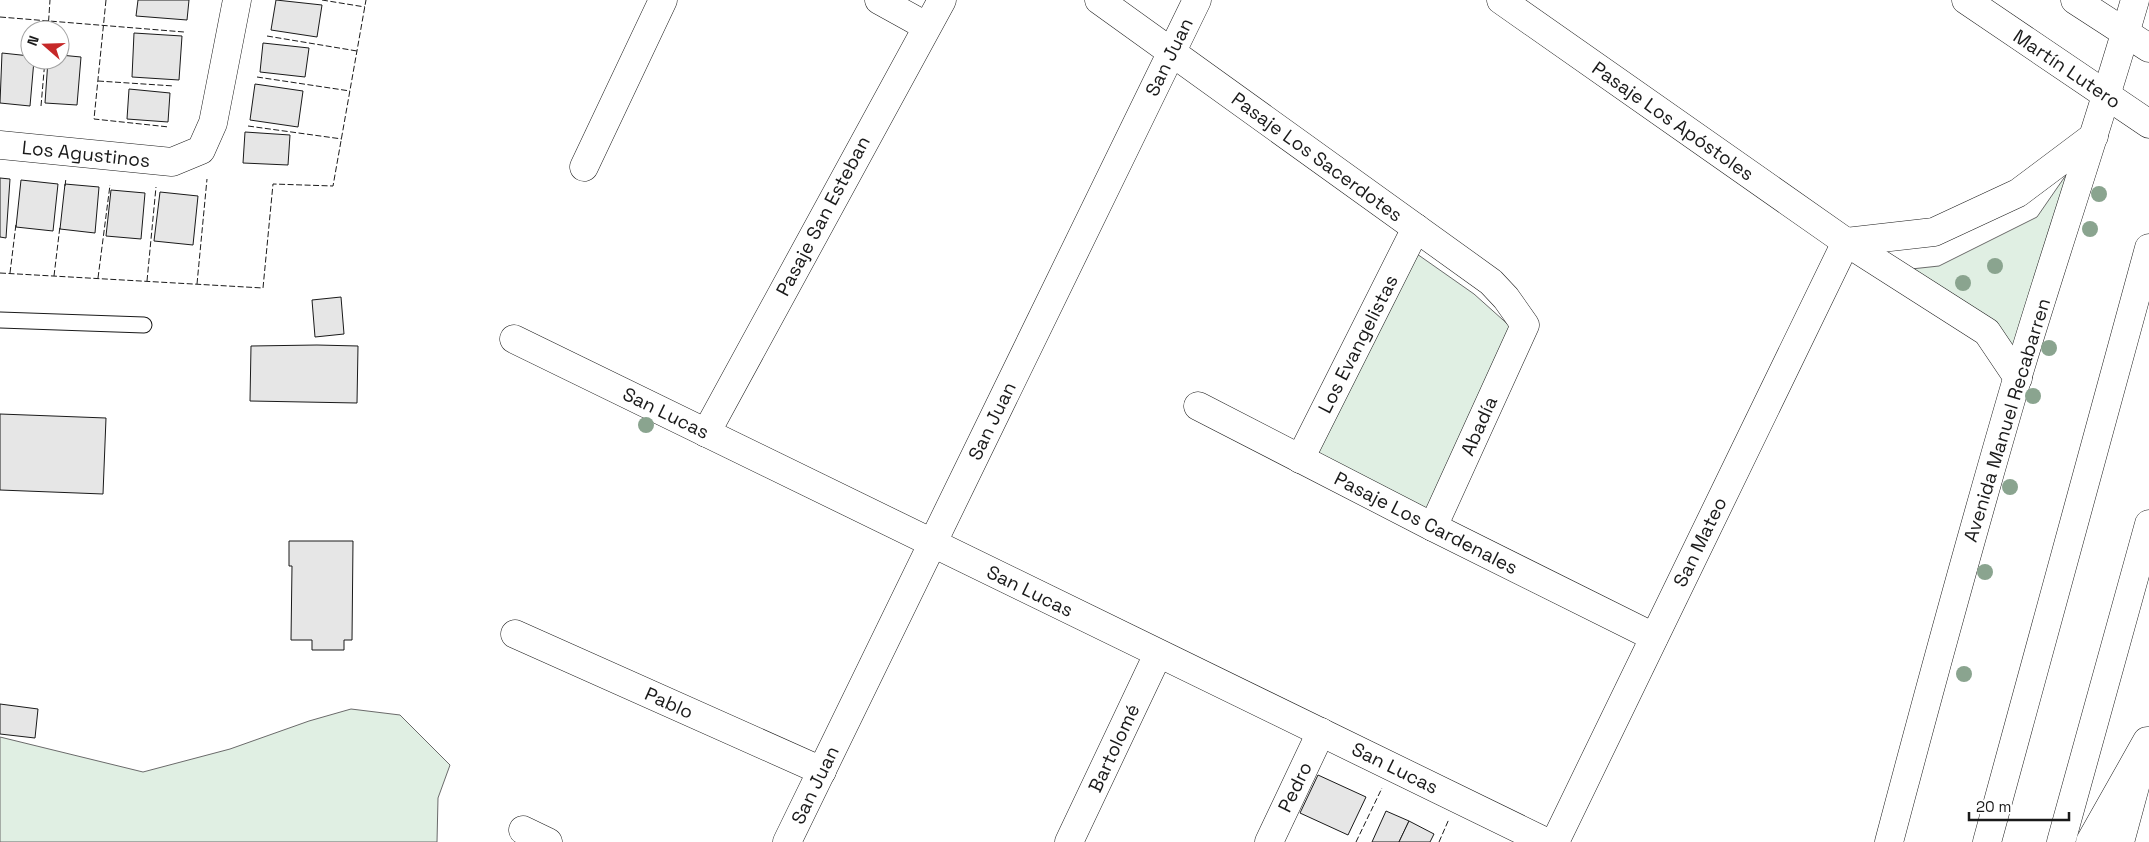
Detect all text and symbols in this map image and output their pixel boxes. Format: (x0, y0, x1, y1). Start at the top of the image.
street label: San Juan (1139, 14, 1199, 100)
north arrow (20, 20, 70, 70)
street label: Martín Lutero (2008, 24, 2126, 114)
text: N (23, 33, 43, 48)
street label: Pasaje Los Apóstoles (1587, 56, 1759, 186)
street label: Pasaje Los Sacerdotes (1226, 86, 1408, 228)
street label: Pasaje San Esteban (770, 132, 876, 300)
street label: Los Agustinos (21, 135, 151, 173)
street label: Los Evangelistas (1312, 270, 1404, 418)
street label: Avenida Manuel Recabarren (1958, 295, 2056, 545)
street label: San Juan (962, 378, 1022, 464)
street label: San Lucas (619, 381, 713, 445)
street label: Abadía (1455, 392, 1503, 460)
street label: Pasaje Los Cardenales (1330, 466, 1522, 580)
street label: San Mateo (1667, 493, 1733, 591)
street label: San Lucas (983, 559, 1077, 623)
street label: Pablo (641, 681, 697, 725)
street label: Bartolomé (1083, 700, 1145, 796)
street label: San Lucas (1348, 736, 1442, 800)
street label: San Juan (785, 742, 845, 828)
street label: Pedro (1272, 758, 1318, 816)
scale bar (1969, 790, 2069, 822)
text: 20 m (1976, 797, 2011, 816)

